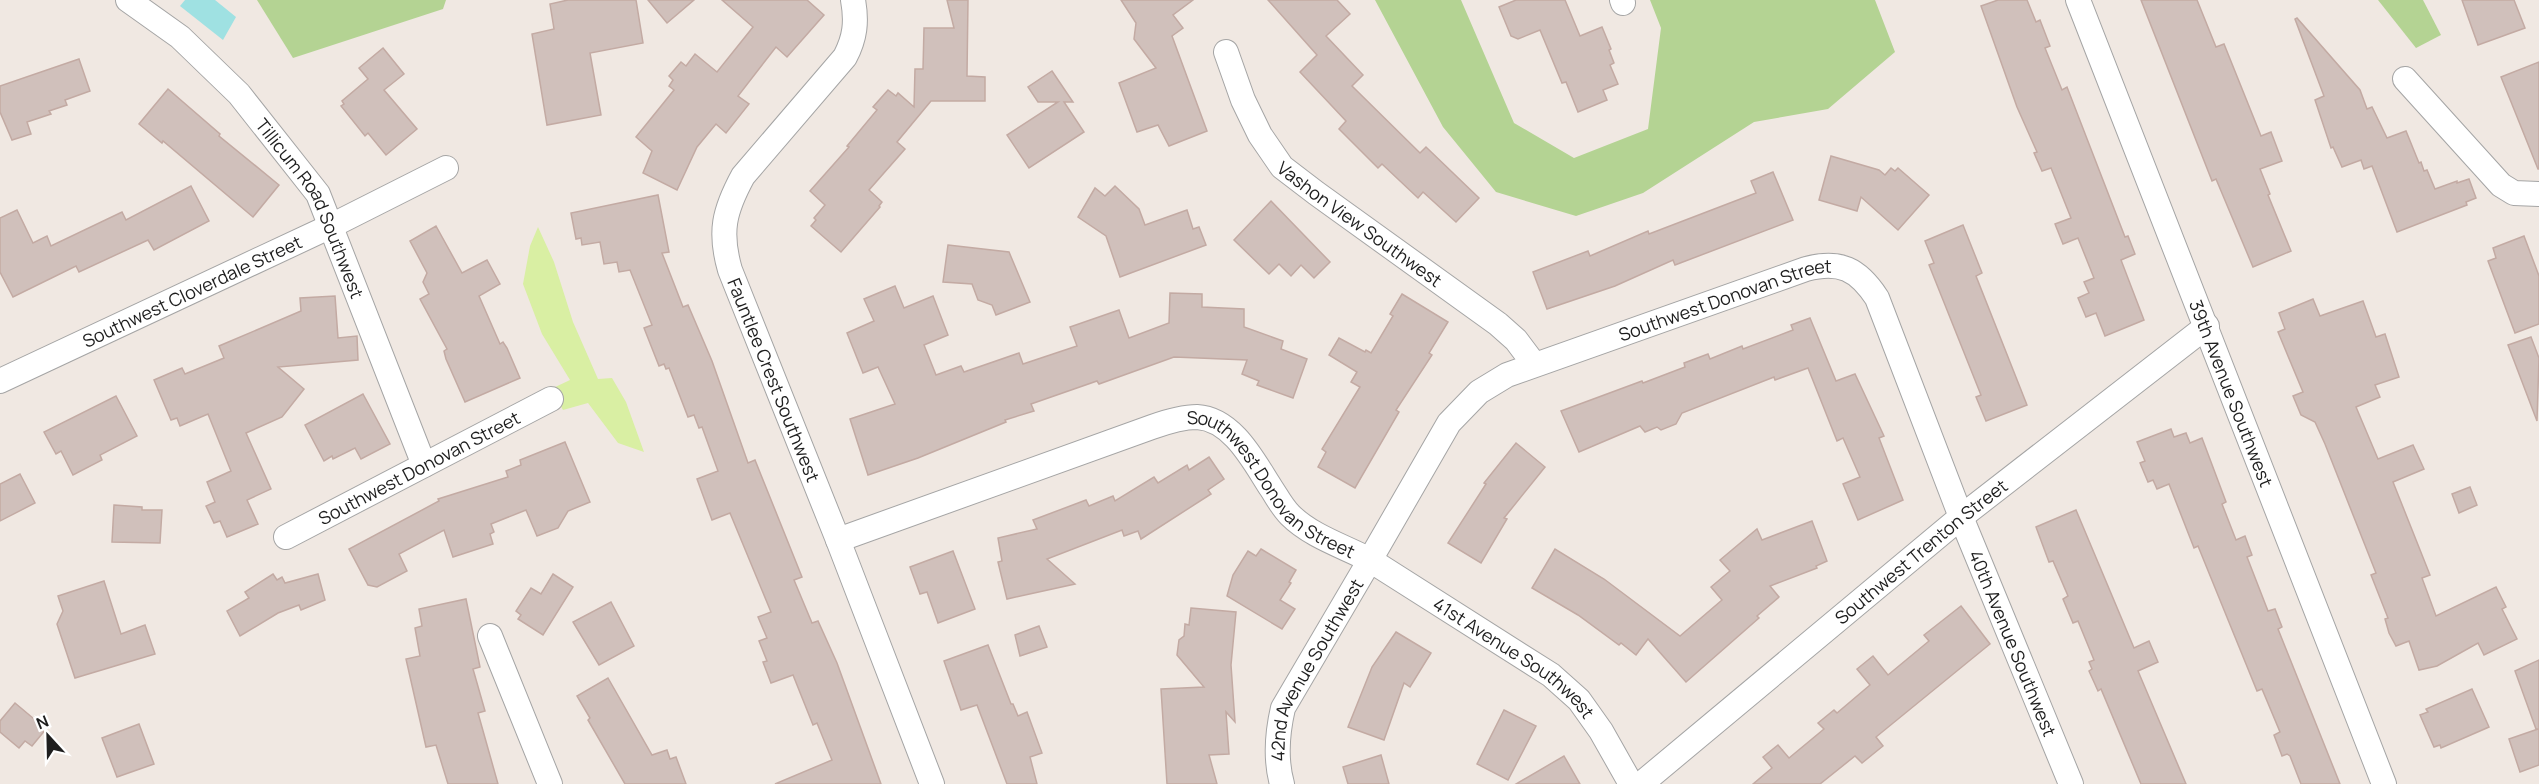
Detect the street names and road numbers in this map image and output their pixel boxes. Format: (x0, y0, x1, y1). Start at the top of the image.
street label: Tillicum Road Southwest (251, 113, 370, 302)
street label: Vashon View Southwest (1272, 156, 1447, 292)
street label: Southwest Cloverdale Street (78, 229, 306, 353)
street label: Southwest Donovan Street (1615, 254, 1832, 347)
street label: Fauntlee Crest Southwest (722, 275, 825, 485)
street label: 39th Avenue Southwest (2184, 296, 2279, 490)
street label: Southwest Donovan Street (314, 405, 524, 530)
street label: Southwest Donovan Street (1186, 405, 1359, 563)
street label: Southwest Trenton Street (1830, 473, 2012, 629)
street label: 40th Avenue Southwest (1964, 546, 2062, 740)
street label: 42nd Avenue Southwest (1265, 574, 1368, 762)
street label: 41st Avenue Southwest (1429, 591, 1600, 723)

